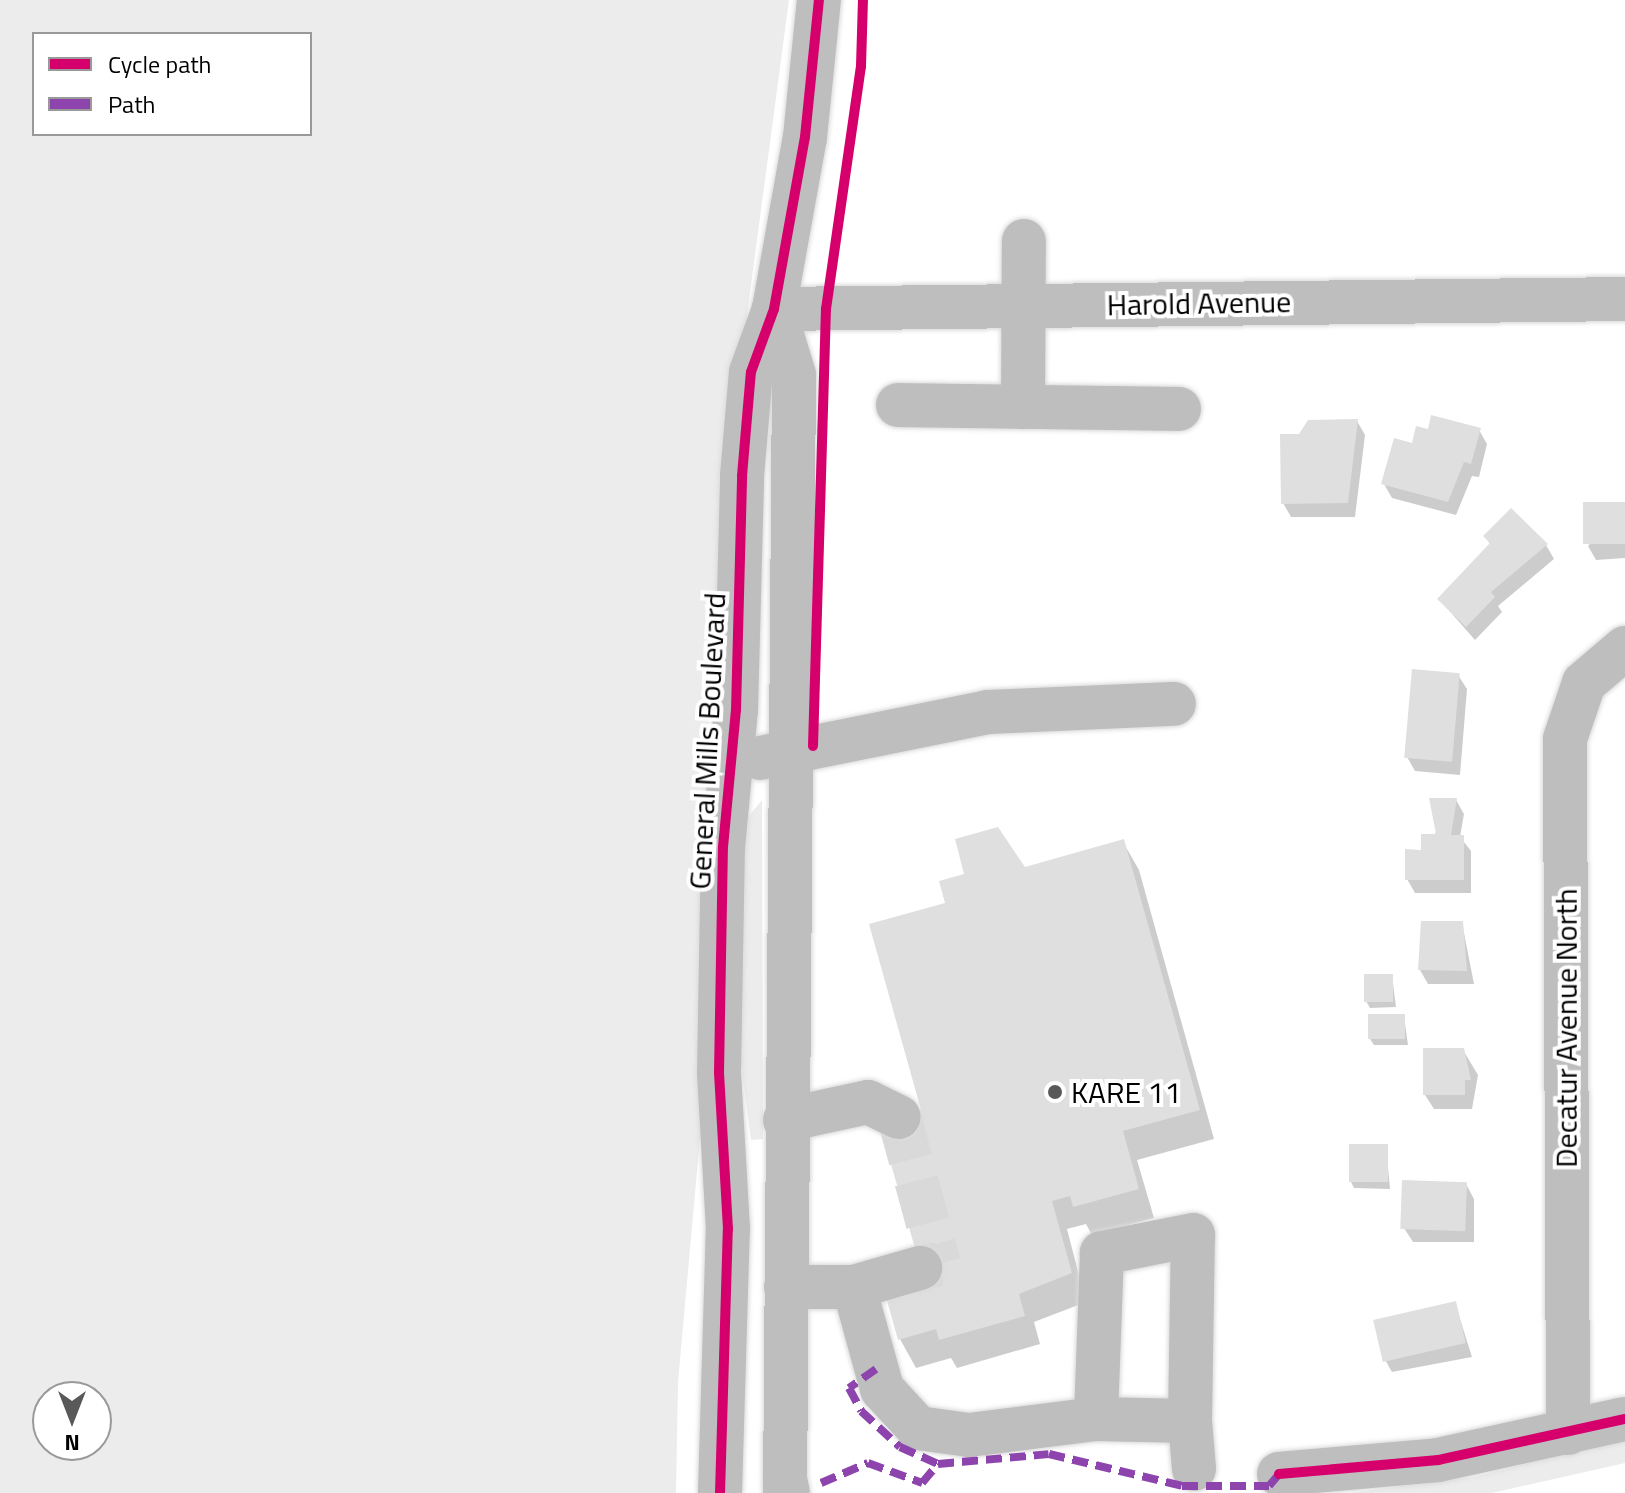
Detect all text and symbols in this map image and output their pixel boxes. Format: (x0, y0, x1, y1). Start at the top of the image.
legend (32, 32, 312, 136)
text: Cycle path (108, 46, 211, 82)
text: Path (108, 86, 155, 122)
street label: Harold Avenue (1106, 283, 1292, 323)
street label: General Mills Boulevard (681, 592, 733, 890)
street label: Decatur Avenue North (1548, 888, 1584, 1168)
place label: KARE 11 (1071, 1074, 1181, 1110)
marker: KARE 11 (1046, 1083, 1064, 1101)
north arrow (32, 1381, 112, 1461)
text: N (64, 1426, 80, 1460)

